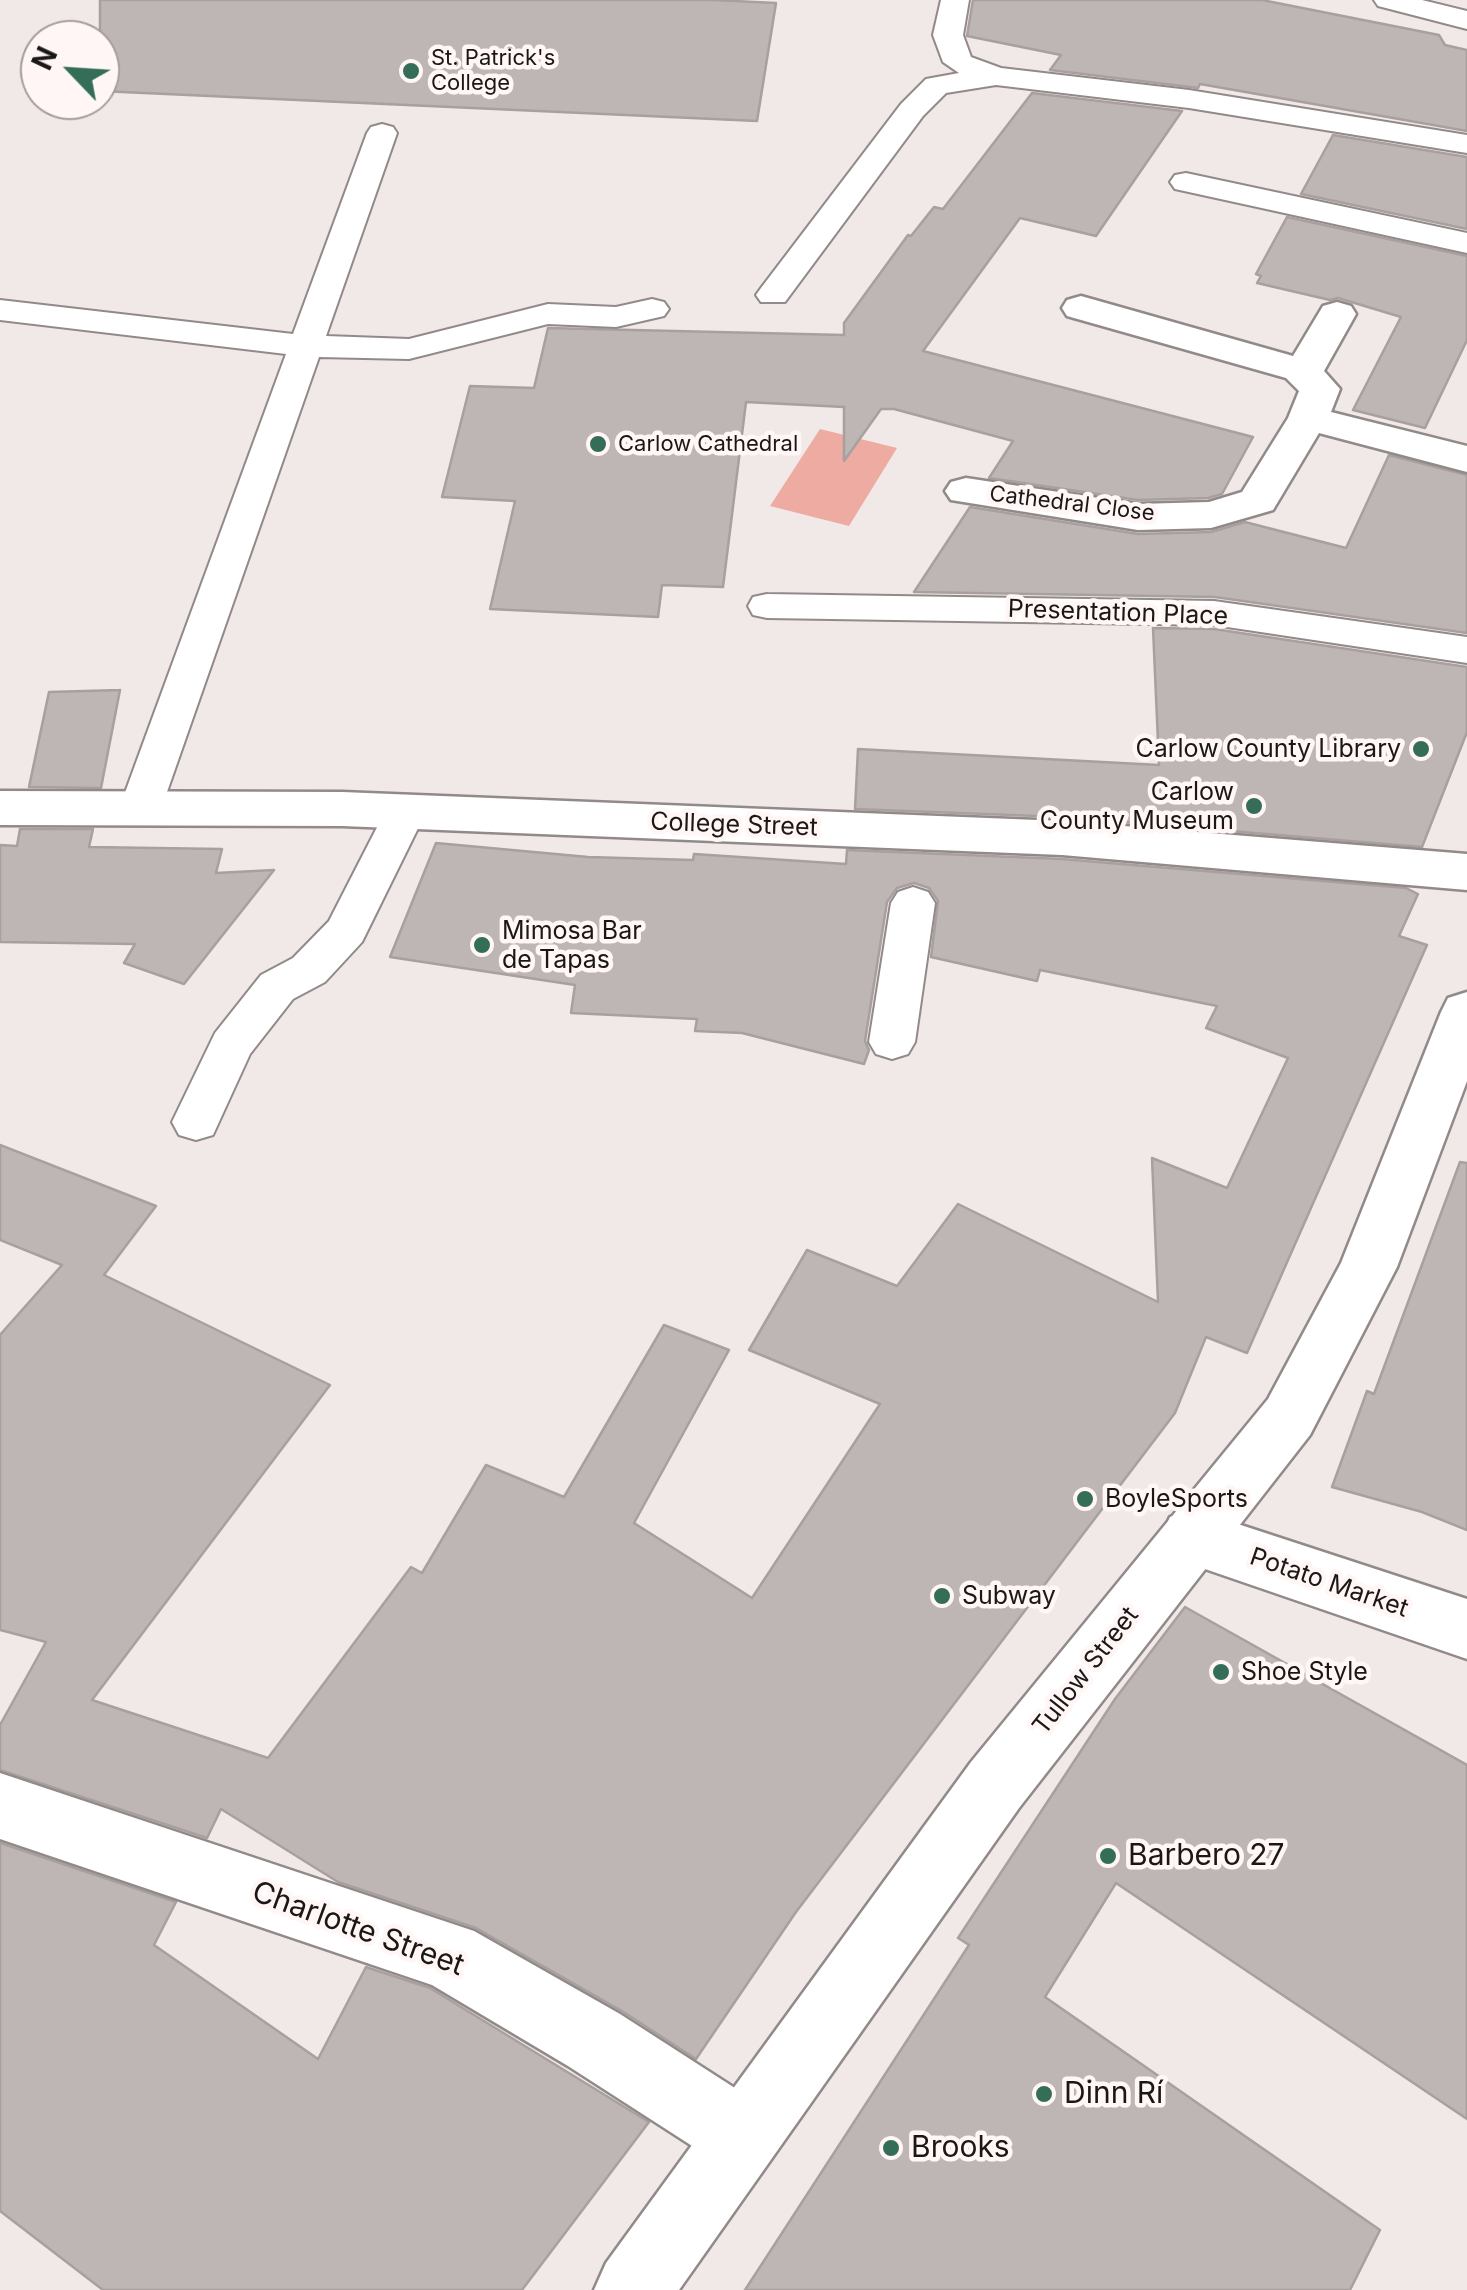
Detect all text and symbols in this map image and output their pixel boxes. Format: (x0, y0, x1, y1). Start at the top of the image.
north arrow (20, 20, 120, 120)
text: N (25, 41, 65, 75)
place label: St. Patrick's College (431, 45, 555, 96)
marker: St. Patrick's College (400, 60, 422, 82)
place label: Carlow Cathedral (618, 431, 798, 457)
marker: Carlow Cathedral (587, 433, 609, 455)
street label: Cathedral Close (988, 481, 1156, 527)
street label: Presentation Place (1007, 594, 1229, 632)
place label: Carlow County Library (1135, 734, 1401, 764)
marker: Carlow County Library (1410, 738, 1432, 760)
place label: Carlow County Museum (1040, 777, 1234, 836)
marker: Carlow County Museum (1243, 795, 1265, 817)
street label: College Street (650, 807, 818, 843)
place label: Mimosa Bar de Tapas (502, 916, 642, 975)
marker: Mimosa Bar de Tapas (471, 934, 493, 956)
place label: BoyleSports (1105, 1484, 1248, 1514)
marker: BoyleSports (1074, 1488, 1096, 1510)
street label: Potato Market (1246, 1542, 1412, 1624)
place label: Subway (962, 1581, 1056, 1611)
marker: Subway (931, 1585, 953, 1607)
street label: Tullow Street (1027, 1601, 1145, 1741)
place label: Shoe Style (1241, 1657, 1368, 1687)
marker: Shoe Style (1210, 1661, 1232, 1683)
place label: Barbero 27 (1128, 1838, 1285, 1874)
marker: Barbero 27 (1097, 1845, 1119, 1867)
street label: Charlotte Street (247, 1874, 469, 1984)
place label: Dinn Rí (1064, 2076, 1163, 2112)
marker: Dinn Rí (1033, 2083, 1055, 2105)
place label: Brooks (911, 2130, 1010, 2166)
marker: Brooks (880, 2137, 902, 2159)

